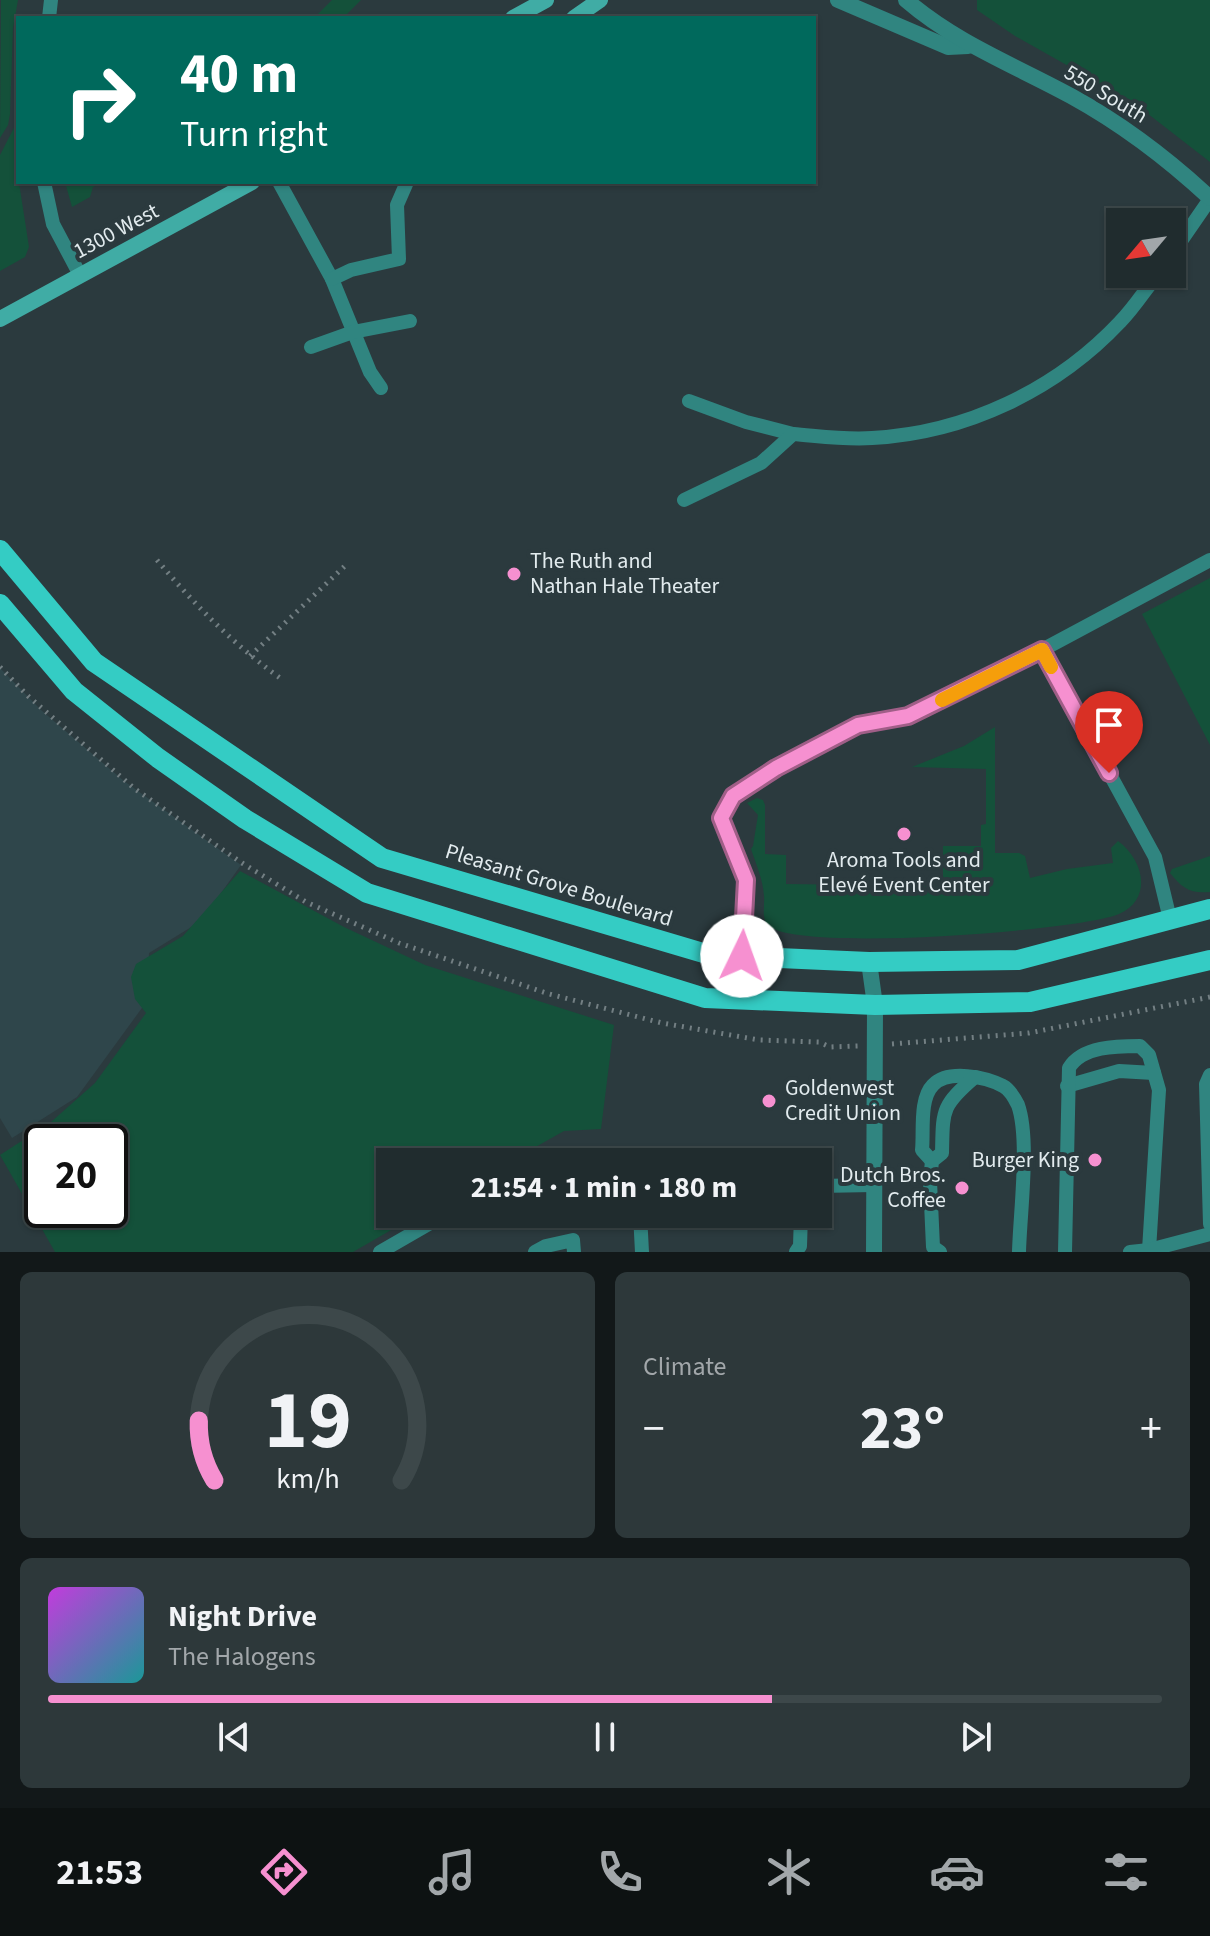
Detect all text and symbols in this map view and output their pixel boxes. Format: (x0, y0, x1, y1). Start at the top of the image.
text: 40 m (180, 35, 298, 114)
icon: right (48, 48, 152, 152)
street label: 550 South (1058, 57, 1154, 131)
text: Turn right (180, 109, 328, 160)
street label: 1300 West (68, 195, 165, 267)
north arrow (1106, 208, 1186, 288)
map controls (1106, 208, 1186, 288)
place label: The Ruth and Nathan Hale Theater (530, 545, 720, 602)
marker: The Ruth and Nathan Hale Theater (505, 565, 523, 583)
pin (1075, 691, 1143, 773)
icon: arrive (1087, 703, 1131, 747)
marker: Aroma Tools and Elevé Event Center (895, 825, 913, 843)
street label: Pleasant Grove Boulevard (441, 835, 677, 935)
place label: Aroma Tools and Elevé Event Center (818, 844, 990, 901)
position arrow (700, 914, 784, 998)
place label: Goldenwest Credit Union (785, 1072, 901, 1129)
marker: Goldenwest Credit Union (760, 1092, 778, 1110)
speed limit sign: 20 (24, 1124, 128, 1228)
place label: Burger King (972, 1144, 1079, 1176)
marker: Burger King (1086, 1151, 1104, 1169)
place label: Dutch Bros. Coffee (840, 1159, 946, 1216)
text: 21:54 · 1 min · 180 m (471, 1166, 737, 1209)
marker: Dutch Bros. Coffee (953, 1179, 971, 1197)
text: Climate (643, 1348, 727, 1385)
text: 19 (264, 1362, 351, 1480)
text: 23° (860, 1387, 945, 1472)
text: − (643, 1398, 665, 1461)
text: + (1140, 1398, 1162, 1461)
text: km/h (276, 1459, 339, 1499)
text: Night Drive (168, 1595, 317, 1638)
text: The Halogens (168, 1638, 316, 1675)
icon: previous (212, 1715, 256, 1759)
icon: pause (583, 1715, 627, 1759)
icon: next (954, 1715, 998, 1759)
icon: directions (256, 1844, 312, 1900)
icon: music (424, 1844, 480, 1900)
icon: phone (592, 1844, 648, 1900)
icon: climate (761, 1844, 817, 1900)
icon: car (929, 1844, 985, 1900)
icon: filters (1098, 1844, 1154, 1900)
text: 21:53 (56, 1847, 143, 1898)

